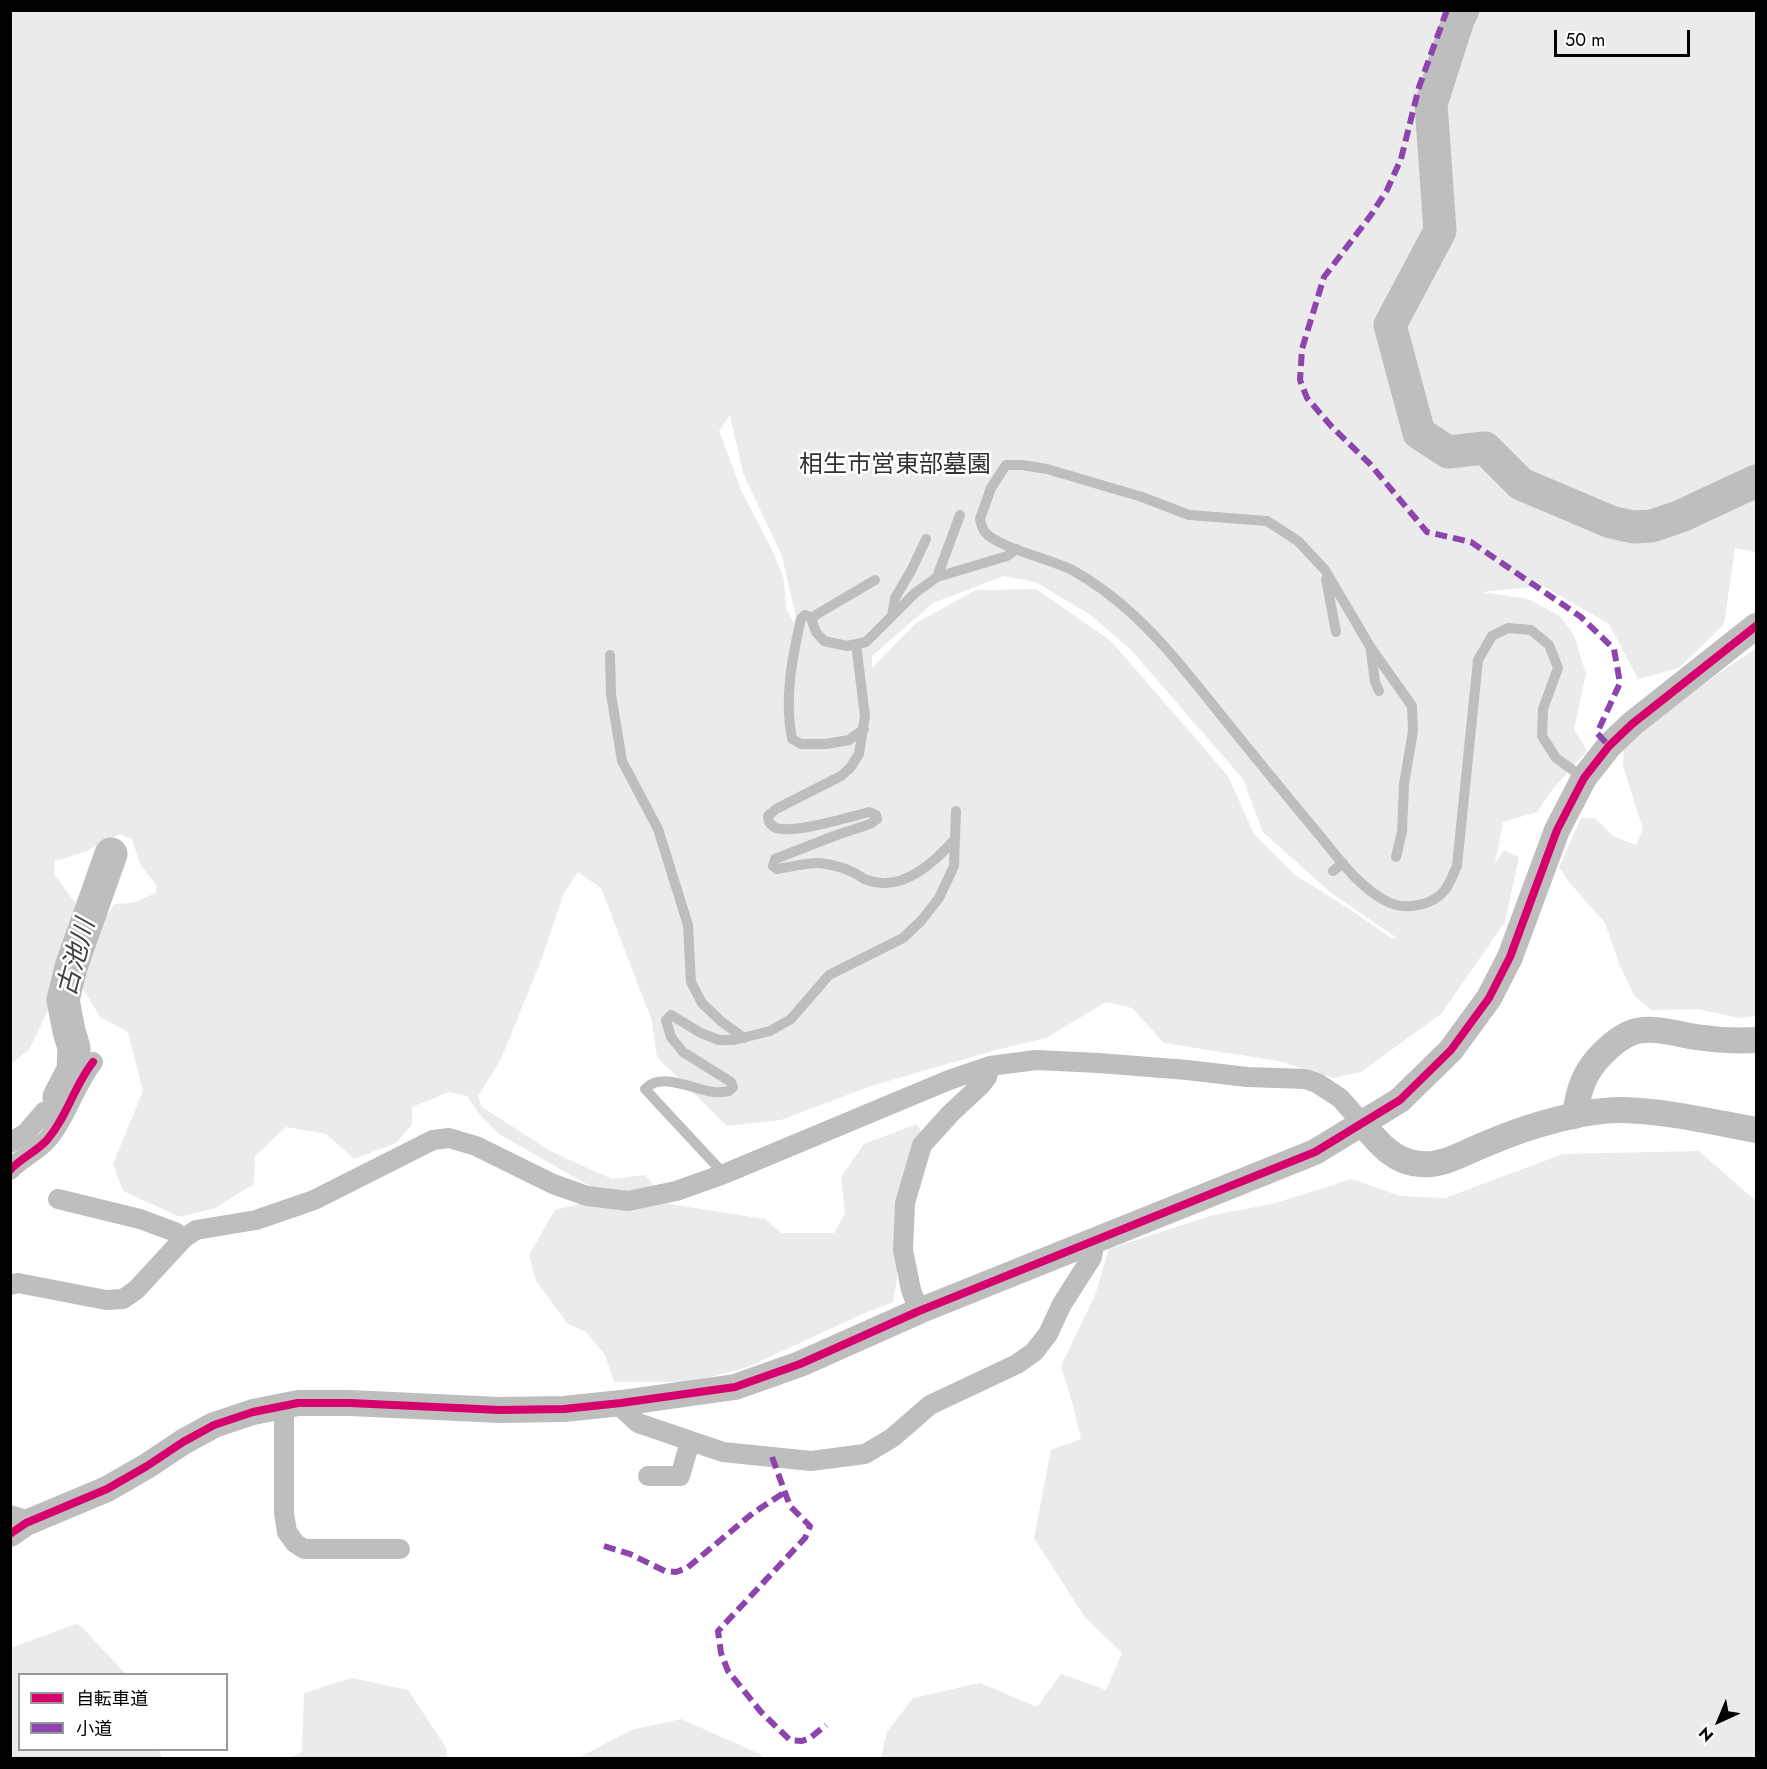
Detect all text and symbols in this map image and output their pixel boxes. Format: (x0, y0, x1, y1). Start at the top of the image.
scale bar (1557, 18, 1694, 56)
text: 50 m (1565, 27, 1605, 53)
park label: 相生市営東部墓園 (799, 452, 991, 480)
water label: 古池川 (53, 916, 103, 1000)
legend (18, 1673, 228, 1751)
text: 自転車道 (76, 1686, 148, 1712)
north arrow (1689, 1691, 1749, 1751)
text: 小道 (76, 1716, 112, 1742)
text: N (1694, 1722, 1719, 1747)

